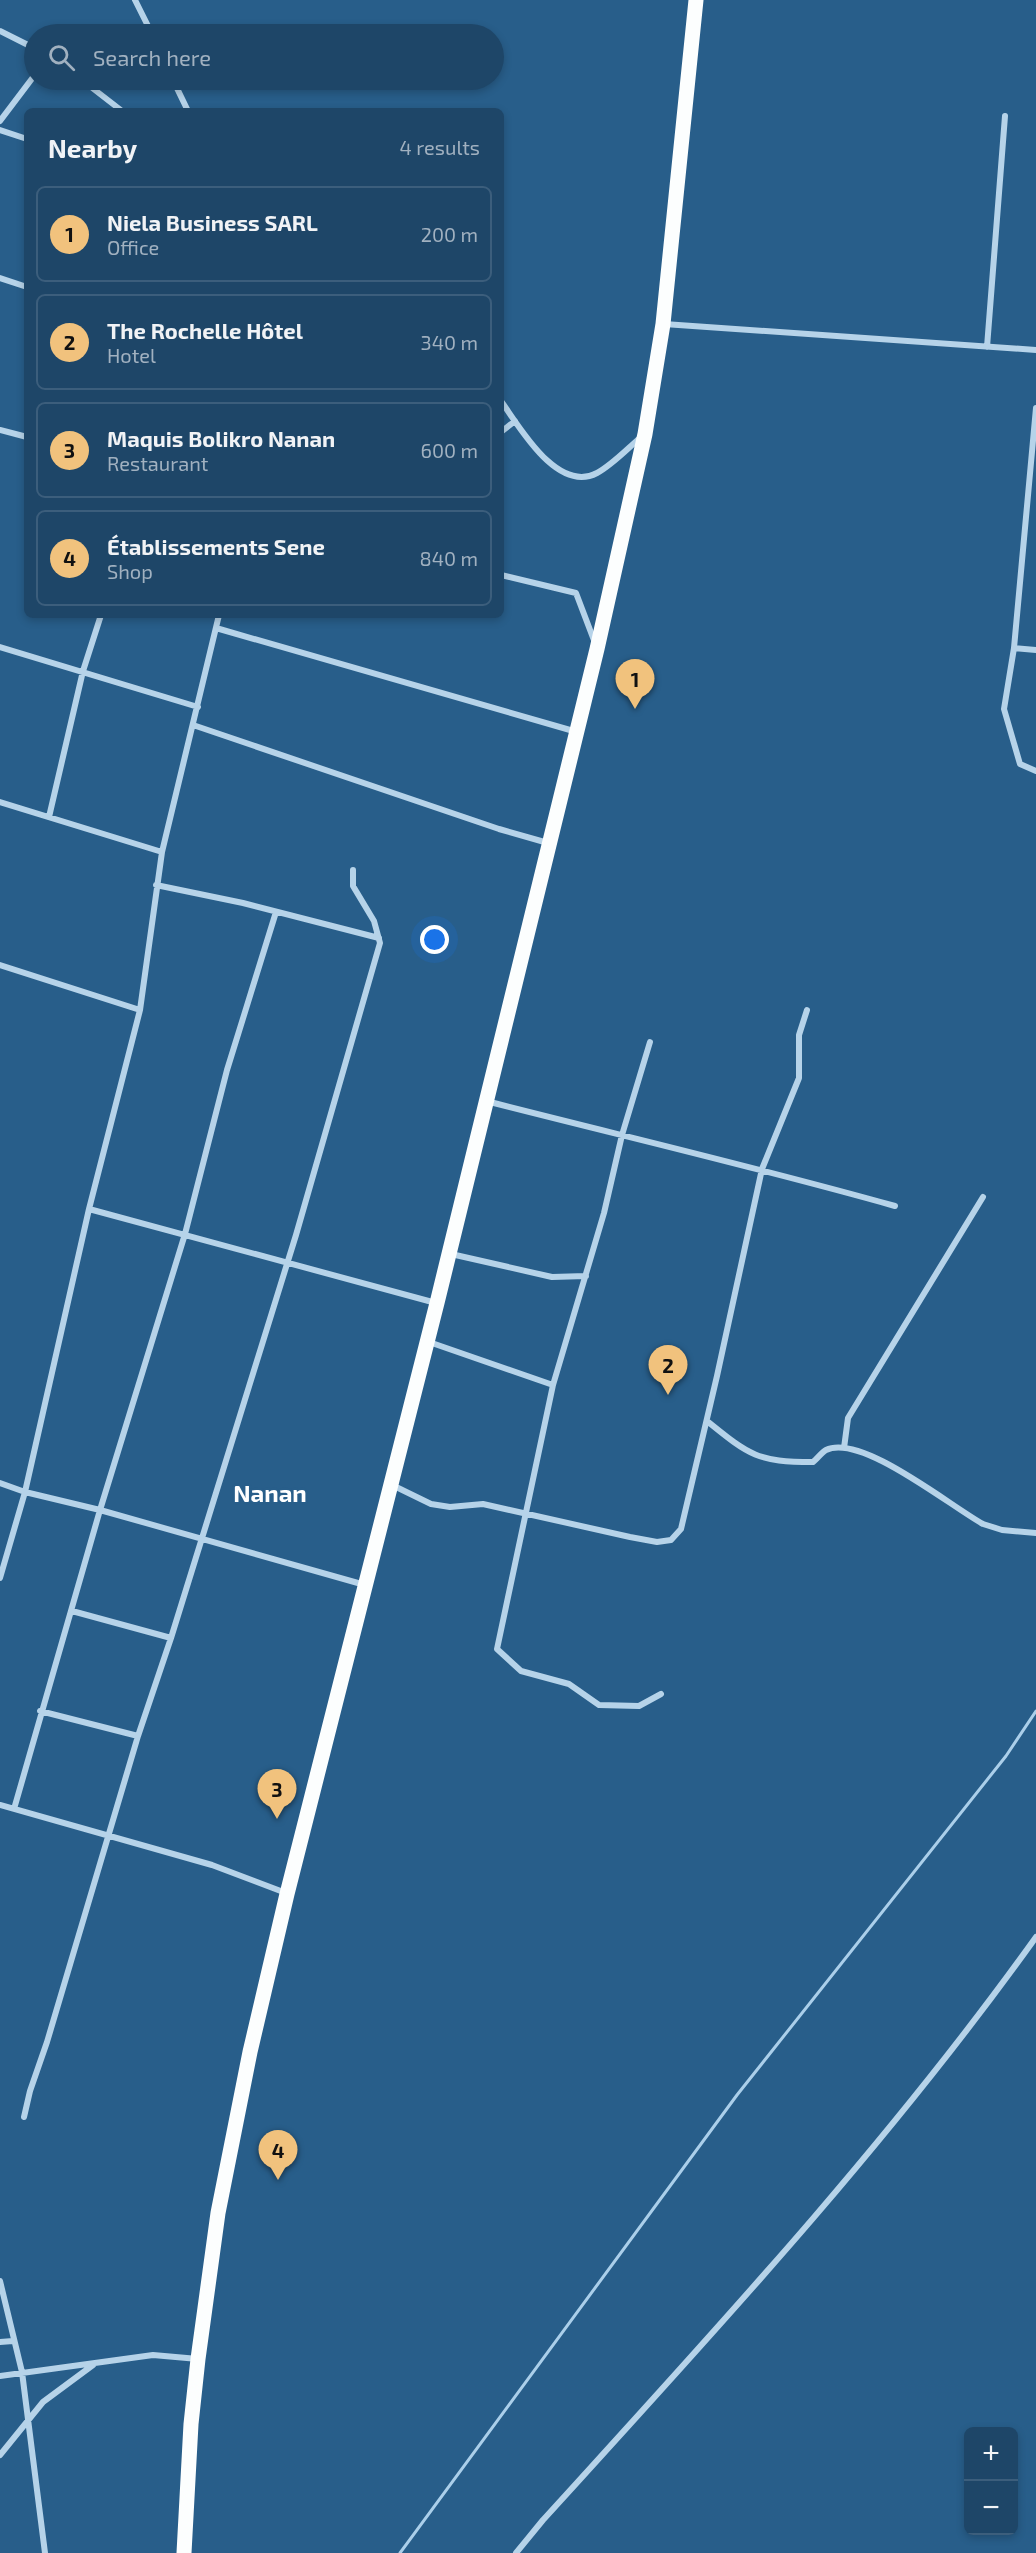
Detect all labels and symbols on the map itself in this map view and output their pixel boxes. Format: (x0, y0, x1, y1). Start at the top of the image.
pin: 1 (616, 660, 654, 709)
your location (420, 925, 449, 954)
pin: 2 (648, 1346, 688, 1395)
district label: Nanan (233, 1478, 307, 1507)
pin: 3 (258, 1770, 296, 1819)
pin: 4 (258, 2130, 298, 2180)

